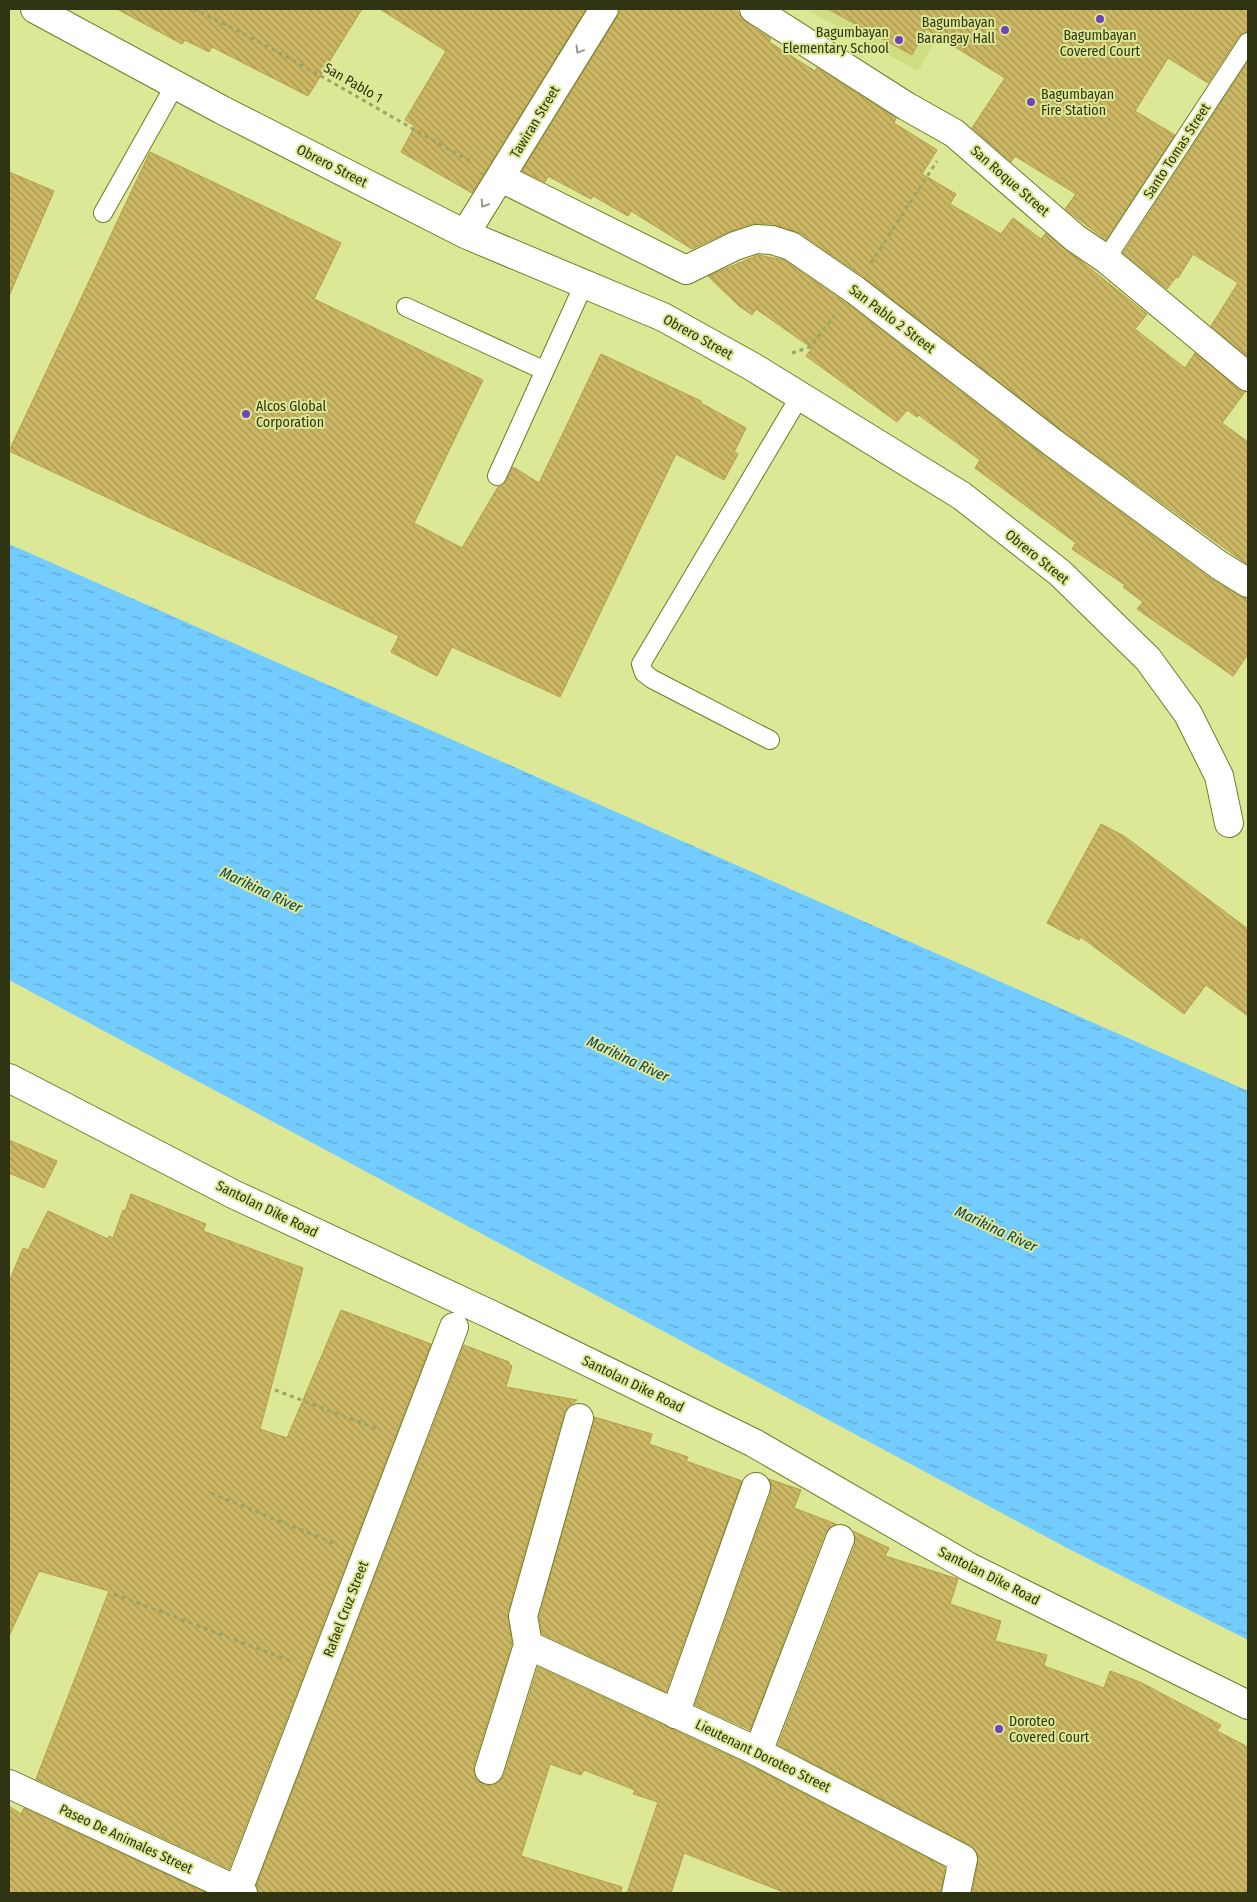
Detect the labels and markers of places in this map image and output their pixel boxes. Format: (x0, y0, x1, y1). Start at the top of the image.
marker: Bagumbayan Covered Court (1094, 13, 1106, 25)
place label: Bagumbayan Barangay Hall (917, 14, 995, 47)
place label: Bagumbayan Elementary School (782, 24, 889, 57)
marker: Bagumbayan Barangay Hall (999, 24, 1011, 36)
place label: Bagumbayan Covered Court (1060, 27, 1141, 60)
marker: Bagumbayan Elementary School (893, 34, 905, 46)
place label: Bagumbayan Fire Station (1041, 86, 1114, 119)
marker: Bagumbayan Fire Station (1025, 96, 1037, 108)
place label: Alcos Global Corporation (256, 398, 326, 431)
marker: Alcos Global Corporation (240, 408, 252, 420)
place label: Doroteo Covered Court (1009, 1713, 1090, 1746)
marker: Doroteo Covered Court (993, 1723, 1005, 1735)

